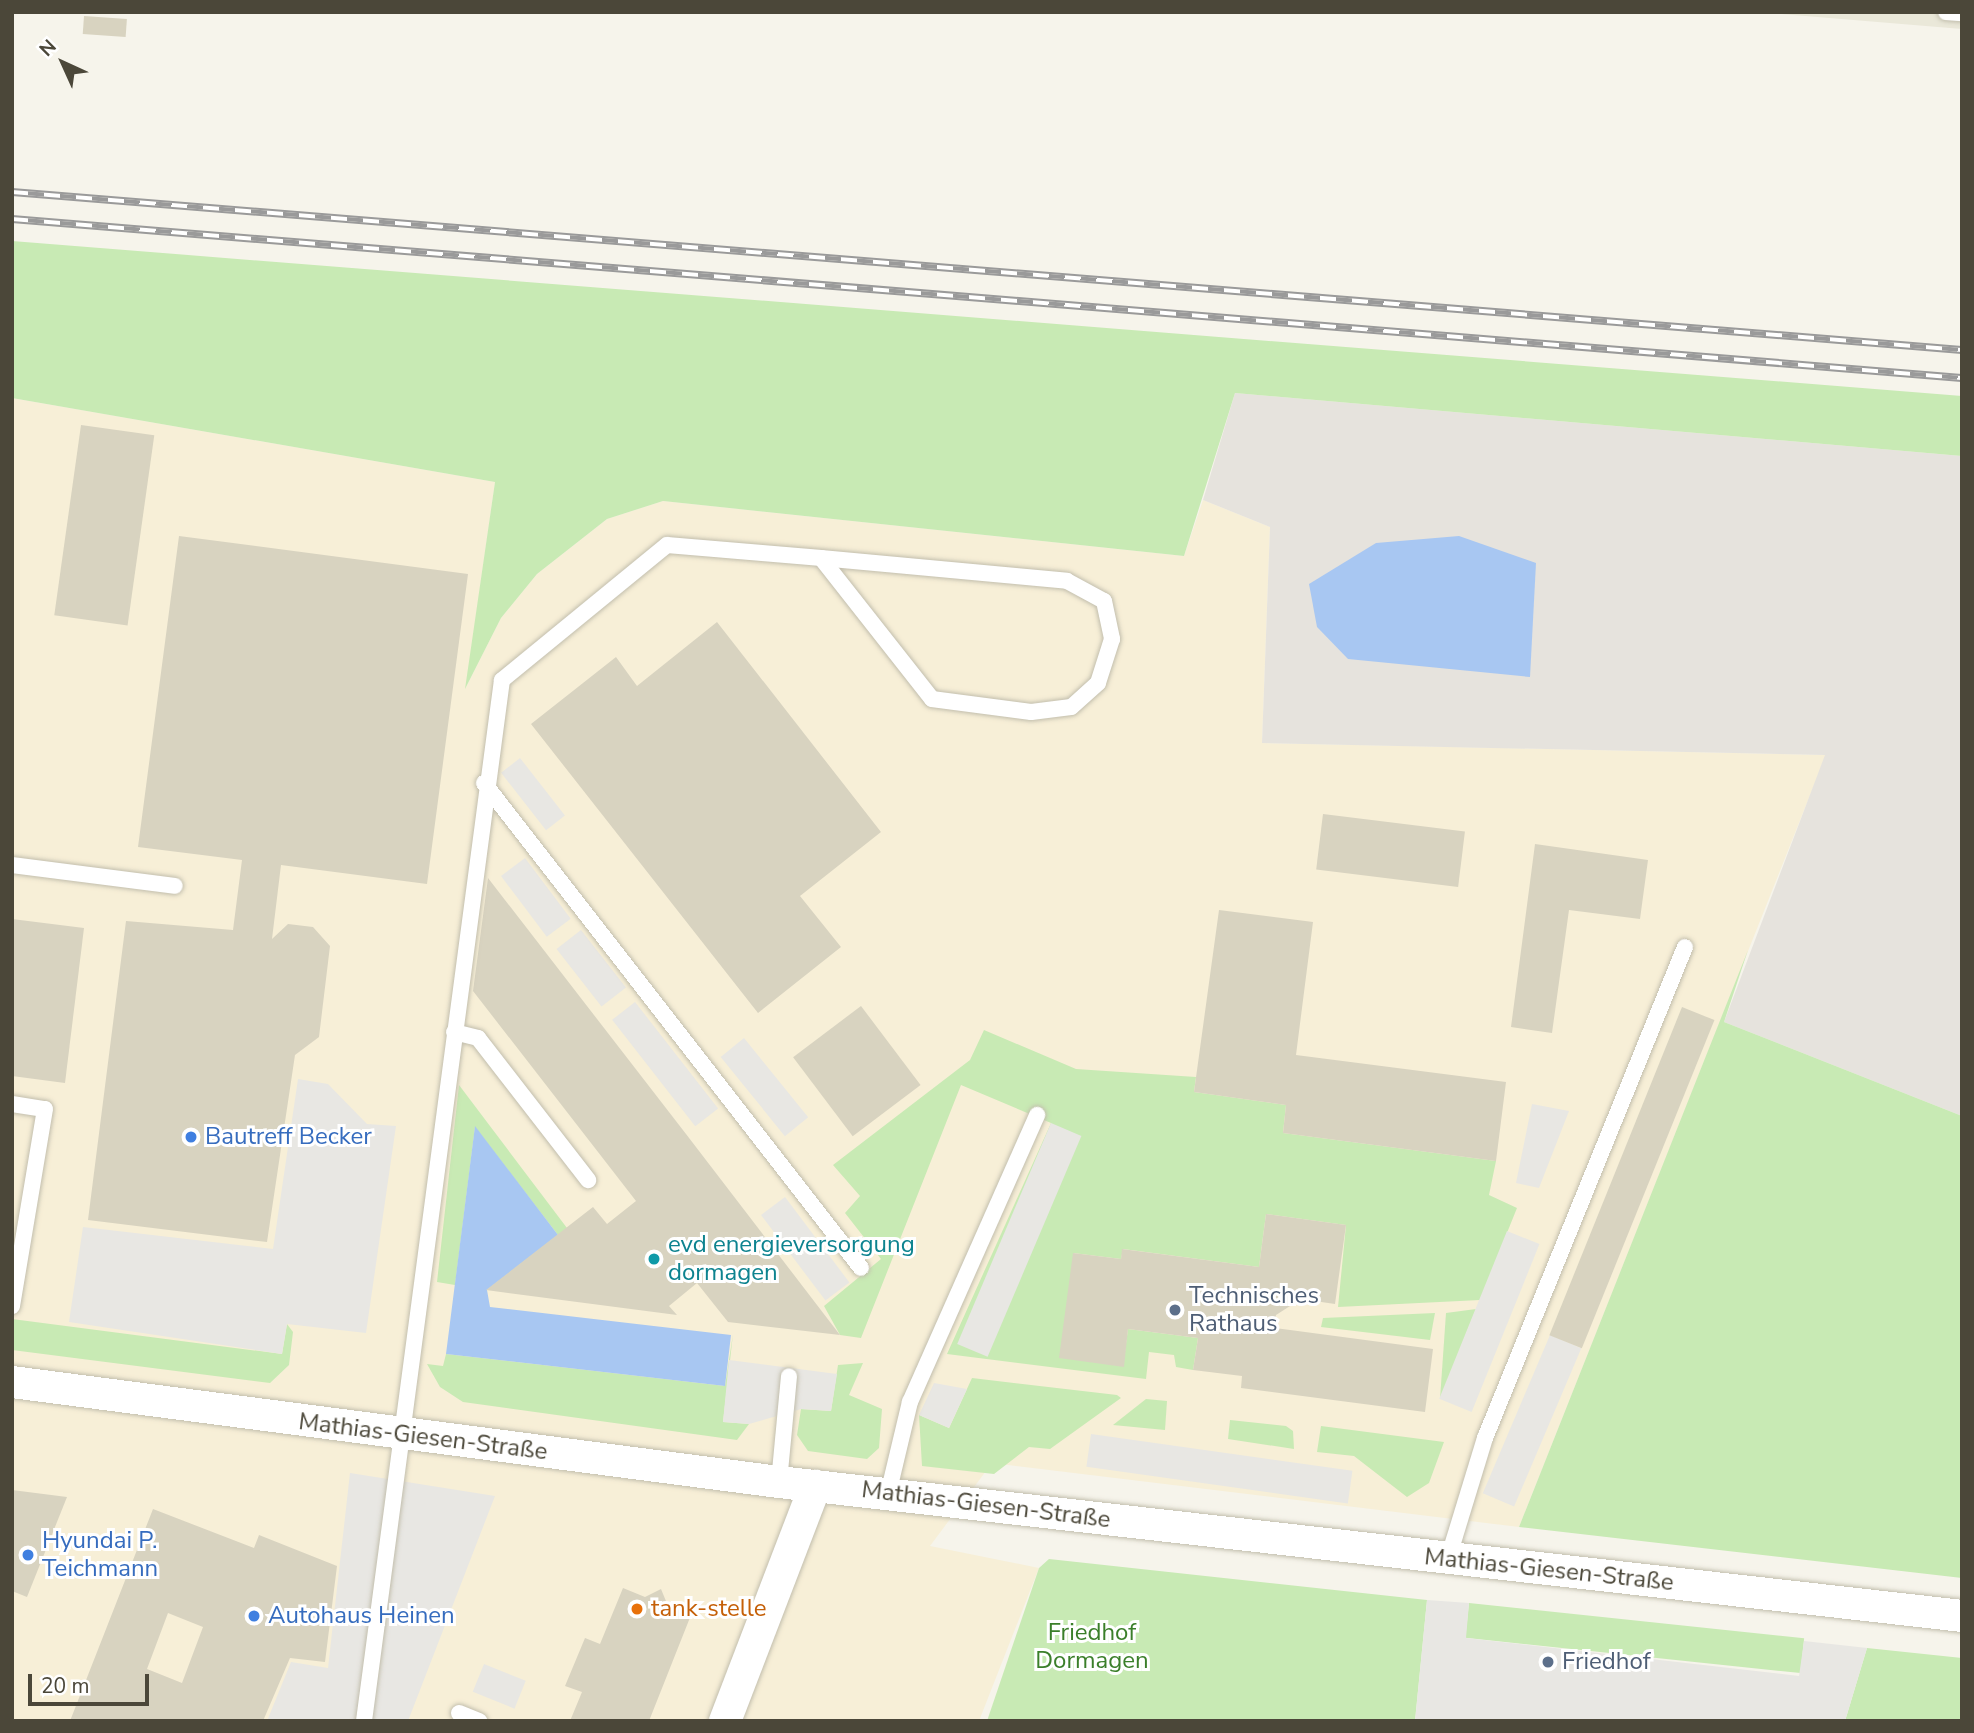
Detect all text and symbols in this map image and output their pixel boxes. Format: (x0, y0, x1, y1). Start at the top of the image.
north arrow (28, 28, 98, 98)
text: N (34, 34, 62, 62)
place label: Bautreff Becker (205, 1123, 372, 1151)
marker: Bautreff Becker (183, 1129, 199, 1145)
place label: evd energieversorgung dormagen (668, 1231, 915, 1287)
marker: evd energieversorgung dormagen (646, 1251, 662, 1267)
place label: Technisches Rathaus (1189, 1282, 1319, 1338)
marker: Technisches Rathaus (1167, 1302, 1183, 1318)
street label: Mathias-Giesen-Straße (297, 1407, 549, 1467)
street label: Mathias-Giesen-Straße (860, 1475, 1112, 1535)
place label: Hyundai P. Teichmann (42, 1527, 158, 1583)
street label: Mathias-Giesen-Straße (1423, 1543, 1675, 1597)
marker: Hyundai P. Teichmann (20, 1547, 36, 1563)
place label: tank-stelle (651, 1595, 767, 1623)
marker: tank-stelle (629, 1601, 645, 1617)
place label: Autohaus Heinen (268, 1602, 455, 1630)
marker: Autohaus Heinen (246, 1608, 262, 1624)
park label: Friedhof Dormagen (1035, 1619, 1149, 1675)
place label: Friedhof (1562, 1648, 1651, 1676)
marker: Friedhof (1540, 1654, 1556, 1670)
scale bar (32, 1660, 152, 1704)
text: 20 m (41, 1672, 90, 1700)

